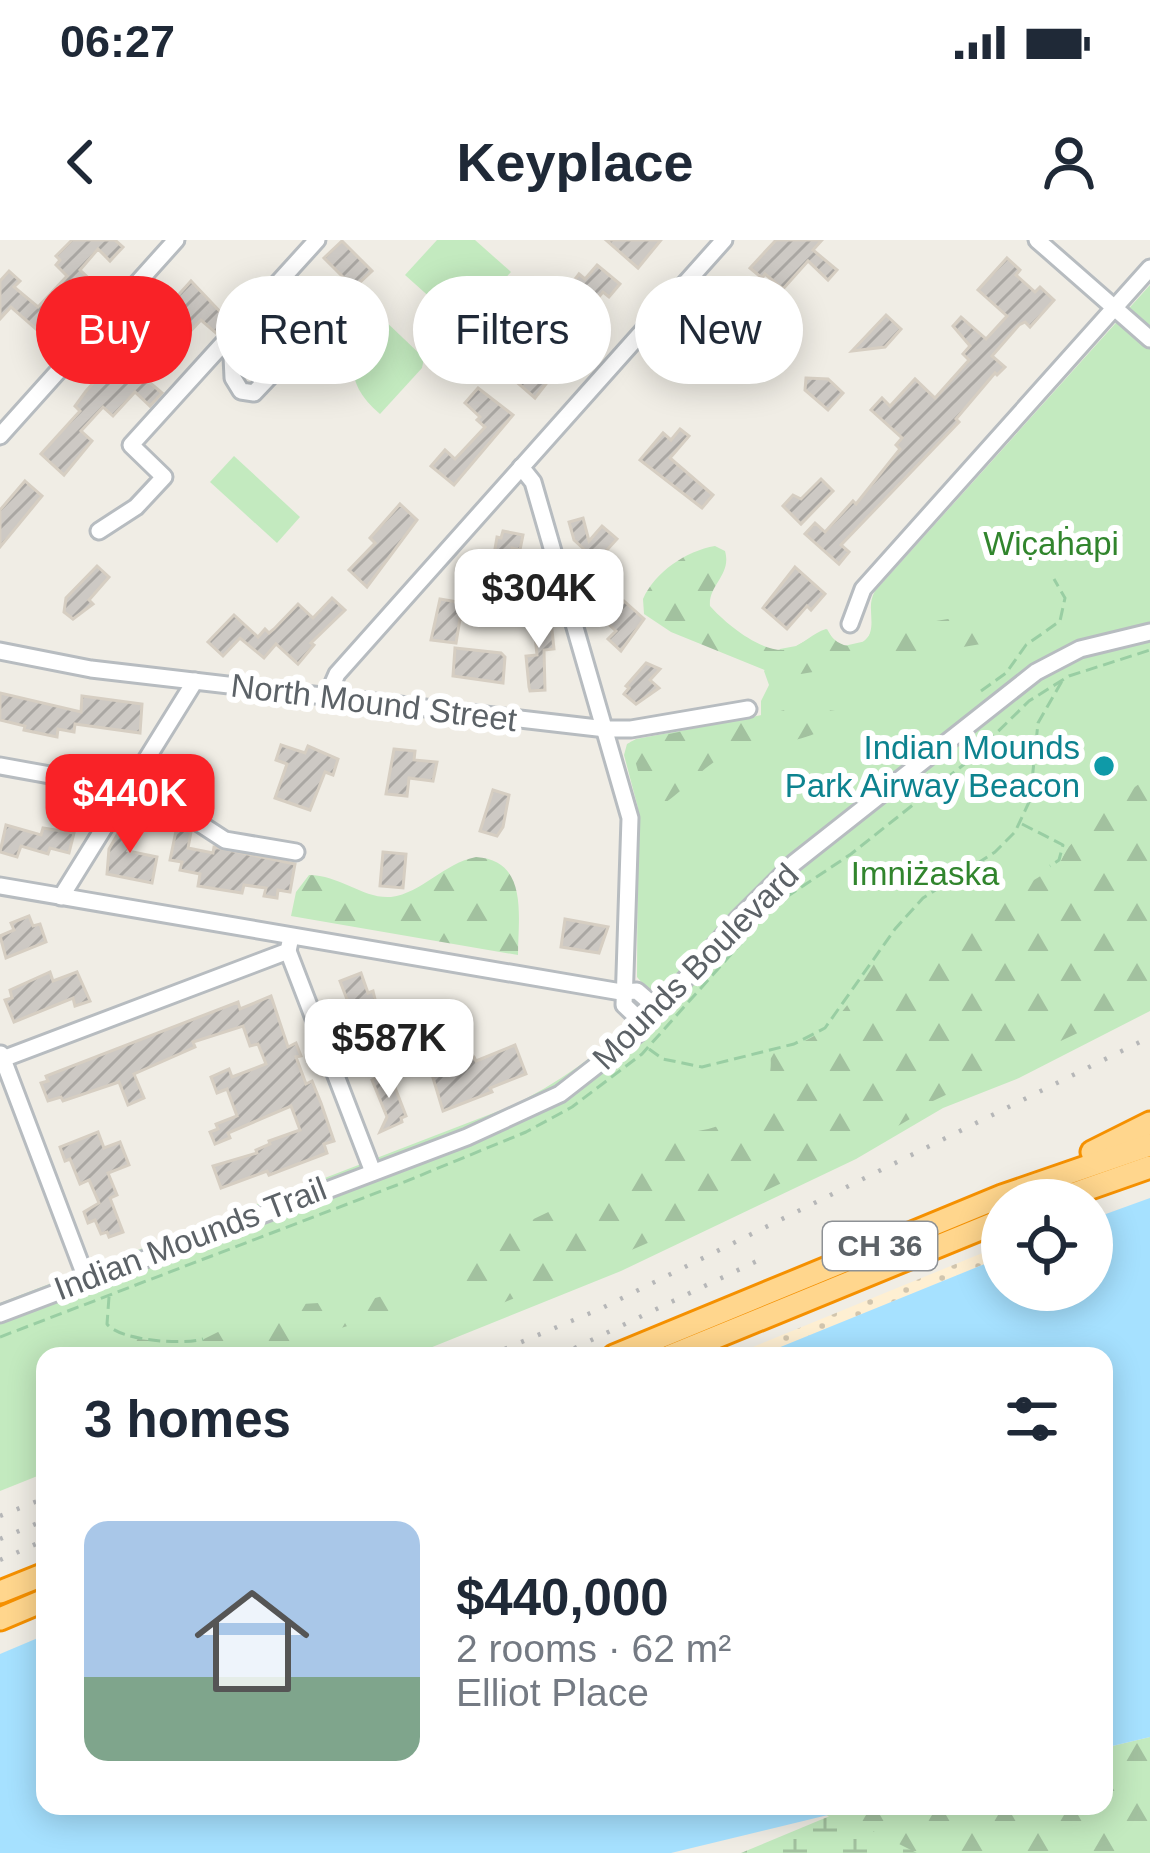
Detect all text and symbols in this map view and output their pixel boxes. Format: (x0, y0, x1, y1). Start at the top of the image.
text: 06:27 (60, 16, 175, 67)
icon: back (48, 129, 114, 195)
icon: person (1036, 129, 1102, 195)
text: Keyplace (456, 132, 694, 192)
chip: Buy (36, 276, 192, 384)
chip: Rent (216, 276, 389, 384)
chip: Filters (413, 276, 611, 384)
chip: New (635, 276, 803, 384)
park label: Wic̣aḣapi (983, 525, 1119, 562)
pin: $304K (455, 549, 623, 651)
text: $304K (482, 566, 596, 609)
street label: North Mound Street (229, 667, 519, 738)
place label: Indian Mounds Park Airway Beacon (785, 729, 1080, 804)
marker: Indian Mounds Park Airway Beacon (1091, 753, 1117, 779)
pin: $440K (46, 754, 214, 856)
text: $440K (73, 771, 187, 814)
park label: Imniżaska (851, 855, 1000, 892)
street label: Mounds Boulevard (585, 856, 806, 1077)
pin: $587K (305, 999, 473, 1101)
text: $587K (332, 1016, 446, 1059)
street label: Indian Mounds Trail (49, 1170, 331, 1307)
map controls (981, 1179, 1113, 1311)
button: locate (981, 1179, 1113, 1311)
road number: CH 36 (823, 1222, 937, 1270)
icon: filters (999, 1386, 1065, 1452)
text: 3 homes (84, 1391, 291, 1448)
icon: home (180, 1569, 324, 1713)
text: $440,000 (456, 1569, 669, 1626)
text: 2 rooms · 62 m² (456, 1627, 731, 1670)
text: Elliot Place (456, 1671, 649, 1714)

